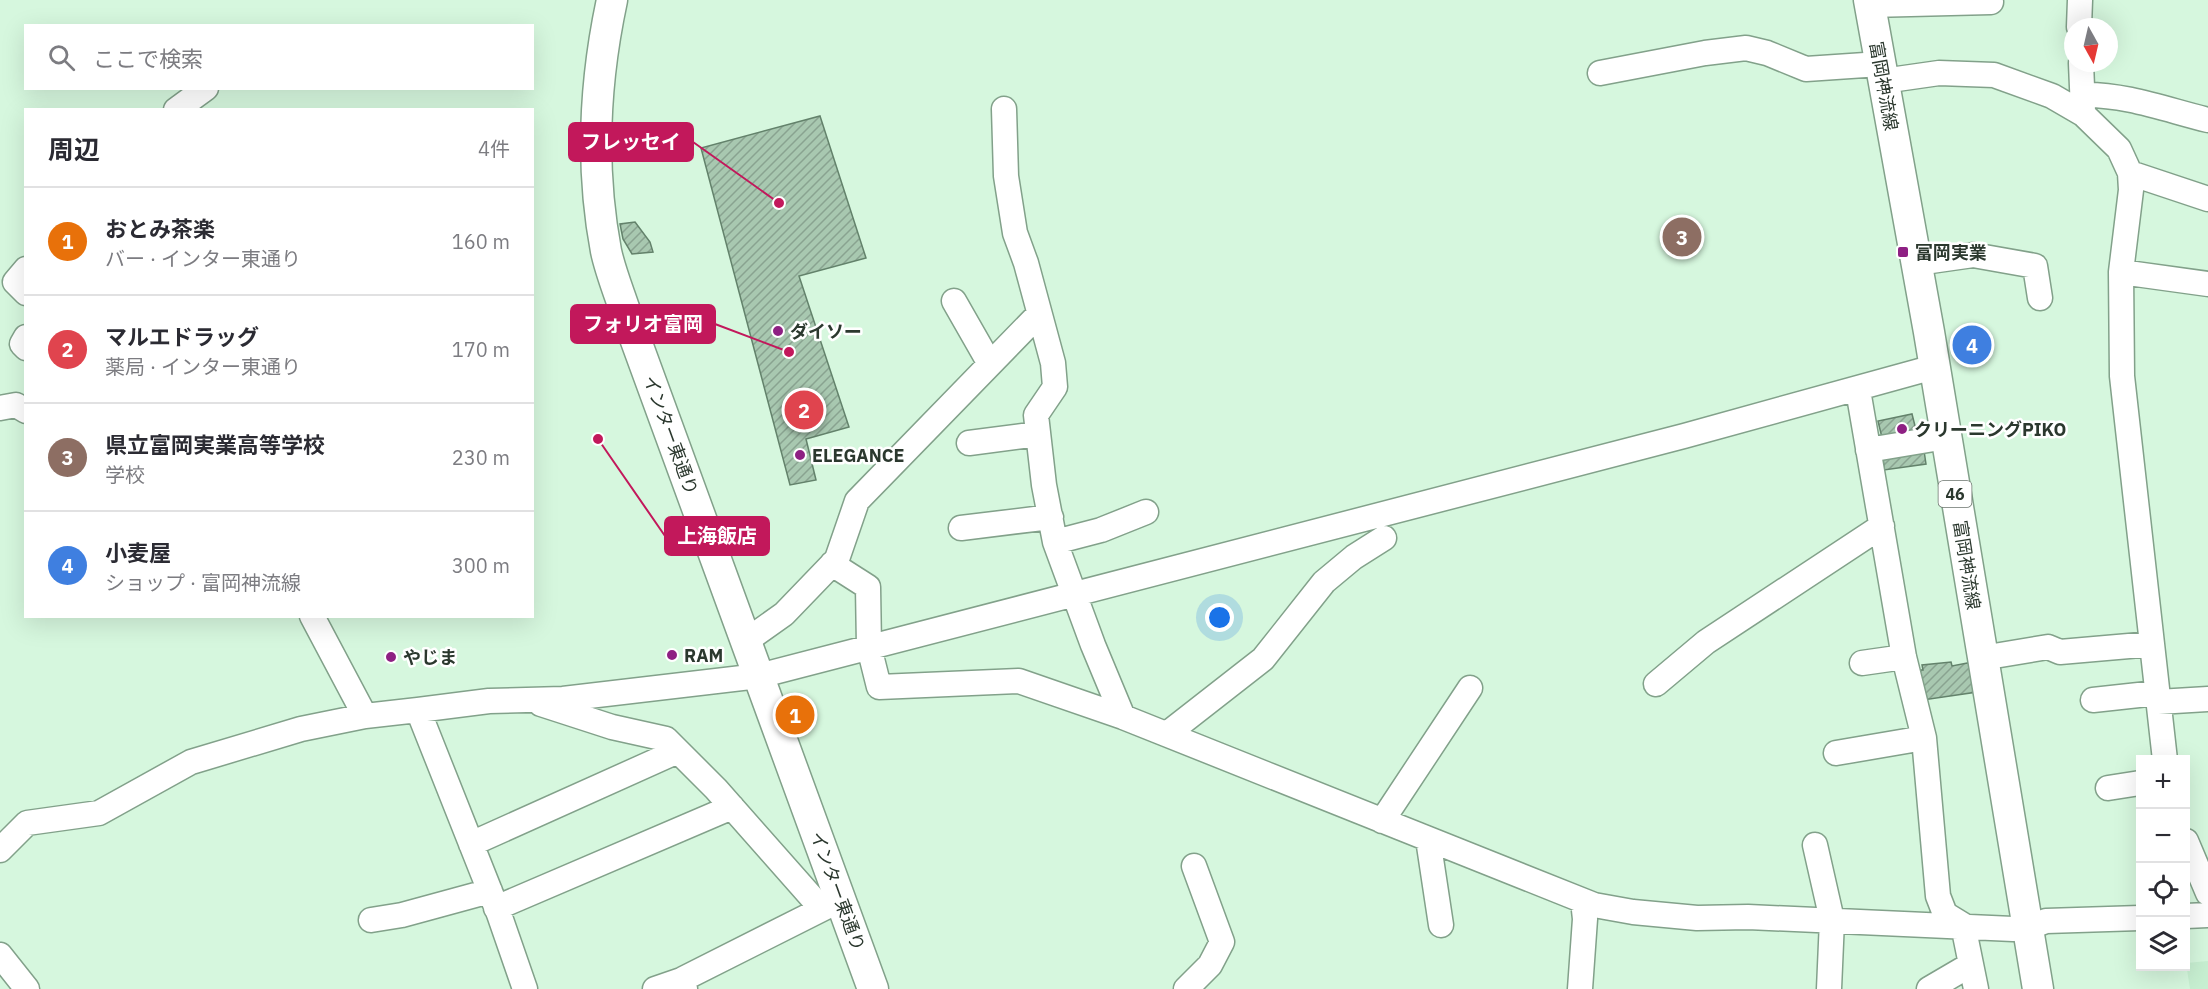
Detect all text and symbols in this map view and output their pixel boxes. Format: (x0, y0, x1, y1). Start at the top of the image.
north arrow (2064, 18, 2118, 72)
search box (24, 24, 534, 90)
street label: 富岡神流線 (1865, 40, 1903, 132)
icon: search (45, 41, 78, 74)
text: ここで検索 (93, 44, 203, 73)
callout: フレッセイ (569, 123, 693, 161)
text: フレッセイ (581, 128, 681, 155)
text: 周辺 (48, 132, 100, 166)
text: 4件 (478, 135, 510, 162)
text: おとみ茶楽 (105, 214, 215, 243)
pin: 3 (1662, 214, 1702, 260)
text: 1 (62, 228, 74, 255)
text: 160 m (452, 228, 510, 255)
place label: 富岡実業 (1915, 241, 1987, 264)
text: バー · インター東通り (105, 245, 301, 272)
marker: 富岡実業 (1896, 245, 1910, 259)
callout: フォリオ富岡 (571, 305, 715, 343)
text: フォリオ富岡 (583, 310, 703, 337)
place label: ダイソー (790, 320, 862, 343)
text: マルエドラッグ (105, 322, 259, 351)
pin: 4 (1952, 322, 1992, 368)
marker: ダイソー (771, 324, 785, 338)
text: 2 (62, 336, 74, 363)
text: 170 m (452, 336, 510, 363)
text: 薬局 · インター東通り (105, 353, 301, 380)
street label: インター東通り (639, 372, 703, 498)
pin: 2 (784, 388, 824, 432)
place label: クリーニングPIKO (1914, 418, 2066, 441)
marker: クリーニングPIKO (1895, 422, 1909, 436)
text: 県立富岡実業高等学校 (105, 430, 325, 459)
text: 3 (62, 444, 74, 471)
text: 230 m (452, 444, 510, 471)
place label: ELEGANCE (812, 444, 904, 467)
marker: ELEGANCE (793, 448, 807, 462)
text: 学校 (105, 461, 145, 488)
road number: 46 (1938, 481, 1972, 507)
callout: 上海飯店 (665, 517, 769, 555)
street label: 富岡神流線 (1949, 519, 1985, 611)
text: 上海飯店 (677, 522, 757, 549)
text: 小麦屋 (105, 538, 171, 567)
text: 4 (62, 552, 74, 579)
text: 300 m (452, 552, 510, 579)
text: ショップ · 富岡神流線 (105, 569, 301, 596)
your location (1205, 603, 1234, 632)
place label: RAM (684, 644, 723, 667)
place label: やじま (403, 646, 457, 669)
marker: RAM (665, 648, 679, 662)
marker: やじま (384, 650, 398, 664)
pin: 1 (776, 692, 814, 738)
map controls (2136, 755, 2190, 971)
button: + (2136, 755, 2190, 809)
button: − (2136, 809, 2190, 863)
street label: インター東通り (806, 828, 870, 954)
button: locate (2136, 863, 2190, 917)
button: layers (2136, 917, 2190, 971)

